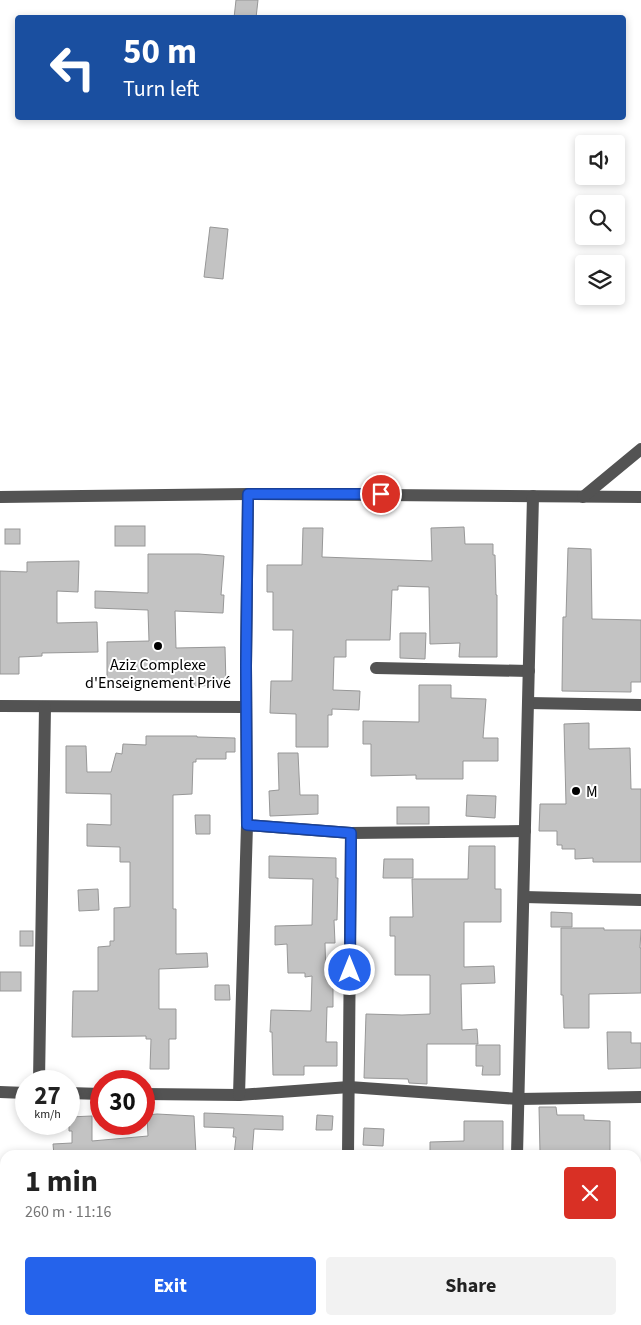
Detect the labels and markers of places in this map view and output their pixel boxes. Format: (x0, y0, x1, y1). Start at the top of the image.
pin (360, 473, 402, 515)
marker: Aziz Complexe d'Enseignement Privé (152, 640, 164, 652)
place label: Aziz Complexe d'Enseignement Privé (85, 654, 231, 694)
place label: M (586, 781, 598, 803)
marker: M (570, 785, 582, 797)

